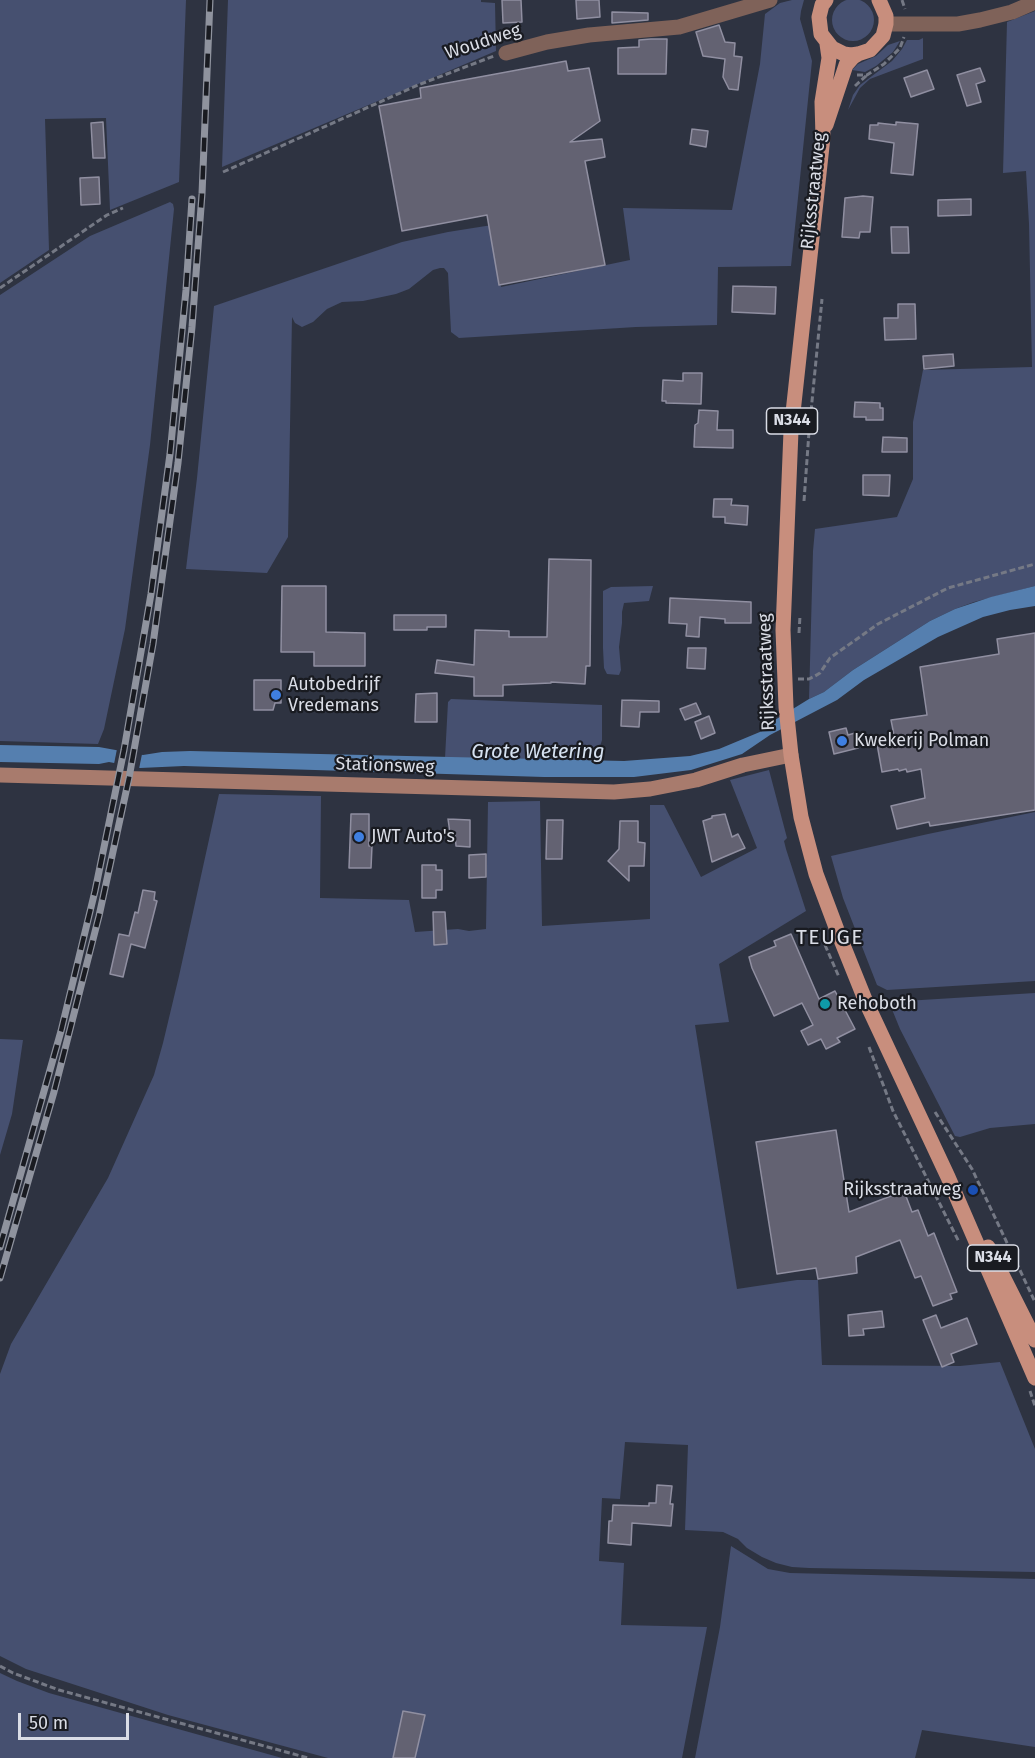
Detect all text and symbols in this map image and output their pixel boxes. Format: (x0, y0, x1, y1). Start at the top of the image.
street label: Woudweg (442, 20, 524, 64)
street label: Rijksstraatweg (797, 131, 831, 251)
road number: N344 (766, 408, 818, 434)
street label: Rijksstraatweg (754, 613, 780, 731)
place label: Autobedrijf Vredemans (288, 674, 380, 716)
marker: Autobedrijf Vredemans (269, 688, 283, 702)
place label: Kwekerij Polman (854, 730, 989, 752)
marker: Kwekerij Polman (835, 734, 849, 748)
water label: Grote Wetering (471, 740, 605, 764)
street label: Stationsweg (335, 753, 435, 779)
place label: JWT Auto's (371, 826, 455, 848)
marker: JWT Auto's (352, 830, 366, 844)
district label: TEUGE (796, 925, 864, 951)
place label: Rehoboth (837, 993, 917, 1015)
marker: Rehoboth (818, 997, 832, 1011)
place label: Rijksstraatweg (843, 1179, 961, 1201)
marker: Rijksstraatweg (966, 1183, 980, 1197)
road number: N344 (968, 1245, 1018, 1271)
scale bar (21, 1701, 132, 1739)
text: 50 m (29, 1712, 68, 1734)

